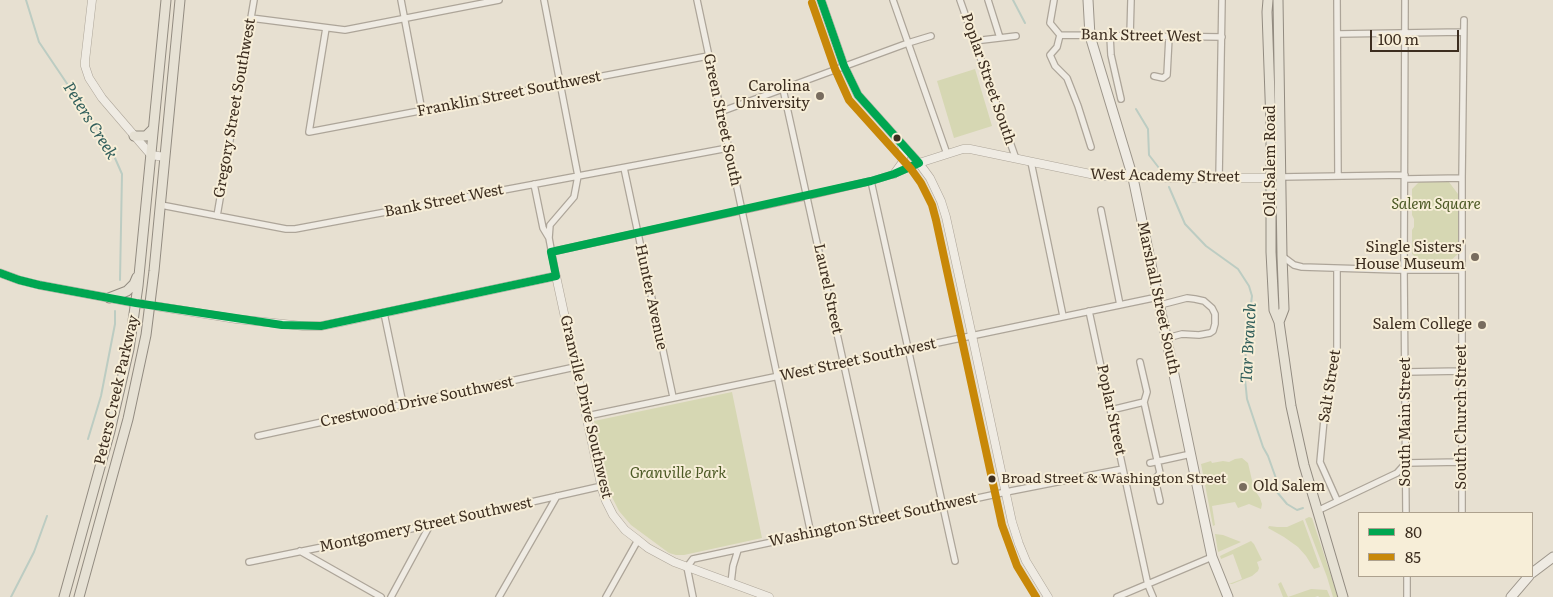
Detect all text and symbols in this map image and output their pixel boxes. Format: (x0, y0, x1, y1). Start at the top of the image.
street label: Poplar Street South (957, 11, 1019, 147)
street label: Gregory Street Southwest (210, 17, 260, 199)
scale bar (1373, 20, 1462, 52)
street label: Bank Street West (1080, 26, 1202, 46)
text: 100 m (1378, 27, 1419, 50)
street label: Green Street South (699, 52, 745, 188)
street label: Franklin Street Southwest (415, 67, 603, 121)
place label: Carolina University (734, 78, 810, 113)
water label: Peters Creek (59, 79, 121, 163)
marker: Carolina University (814, 90, 826, 102)
street label: Old Salem Road (1262, 105, 1280, 217)
unlabelled marker (892, 133, 902, 143)
street label: West Academy Street (1090, 166, 1240, 186)
street label: Bank Street West (383, 181, 505, 221)
park label: Salem Square (1391, 196, 1481, 214)
street label: Marshall Street South (1133, 220, 1183, 376)
place label: Single Sisters' House Museum (1354, 239, 1465, 274)
street label: Hunter Avenue (631, 242, 671, 352)
street label: Laurel Street (810, 242, 846, 336)
marker: Single Sisters' House Museum (1469, 251, 1481, 263)
water label: Tar Branch (1237, 302, 1261, 384)
street label: Peters Creek Parkway (91, 313, 143, 467)
street label: Granville Drive Southwest (556, 314, 616, 500)
place label: Salem College (1372, 316, 1472, 334)
marker: Salem College (1476, 319, 1488, 331)
street label: West Street Southwest (778, 335, 938, 385)
street label: South Church Street (1453, 344, 1471, 490)
street label: Salt Street (1315, 348, 1345, 424)
street label: South Main Street (1397, 357, 1415, 487)
street label: Poplar Street (1093, 363, 1129, 457)
street label: Crestwood Drive Southwest (319, 373, 515, 431)
park label: Granville Park (630, 465, 726, 483)
place label: Broad Street & Washington Street (1001, 471, 1226, 487)
marker: Broad Street & Washington Street (987, 474, 997, 484)
place label: Old Salem (1253, 478, 1325, 496)
marker: Old Salem (1237, 481, 1249, 493)
street label: Washington Street Southwest (767, 489, 979, 551)
street label: Montgomery Street Southwest (318, 494, 534, 556)
legend (1358, 512, 1533, 577)
text: 80 (1405, 520, 1422, 543)
text: 85 (1405, 545, 1421, 568)

